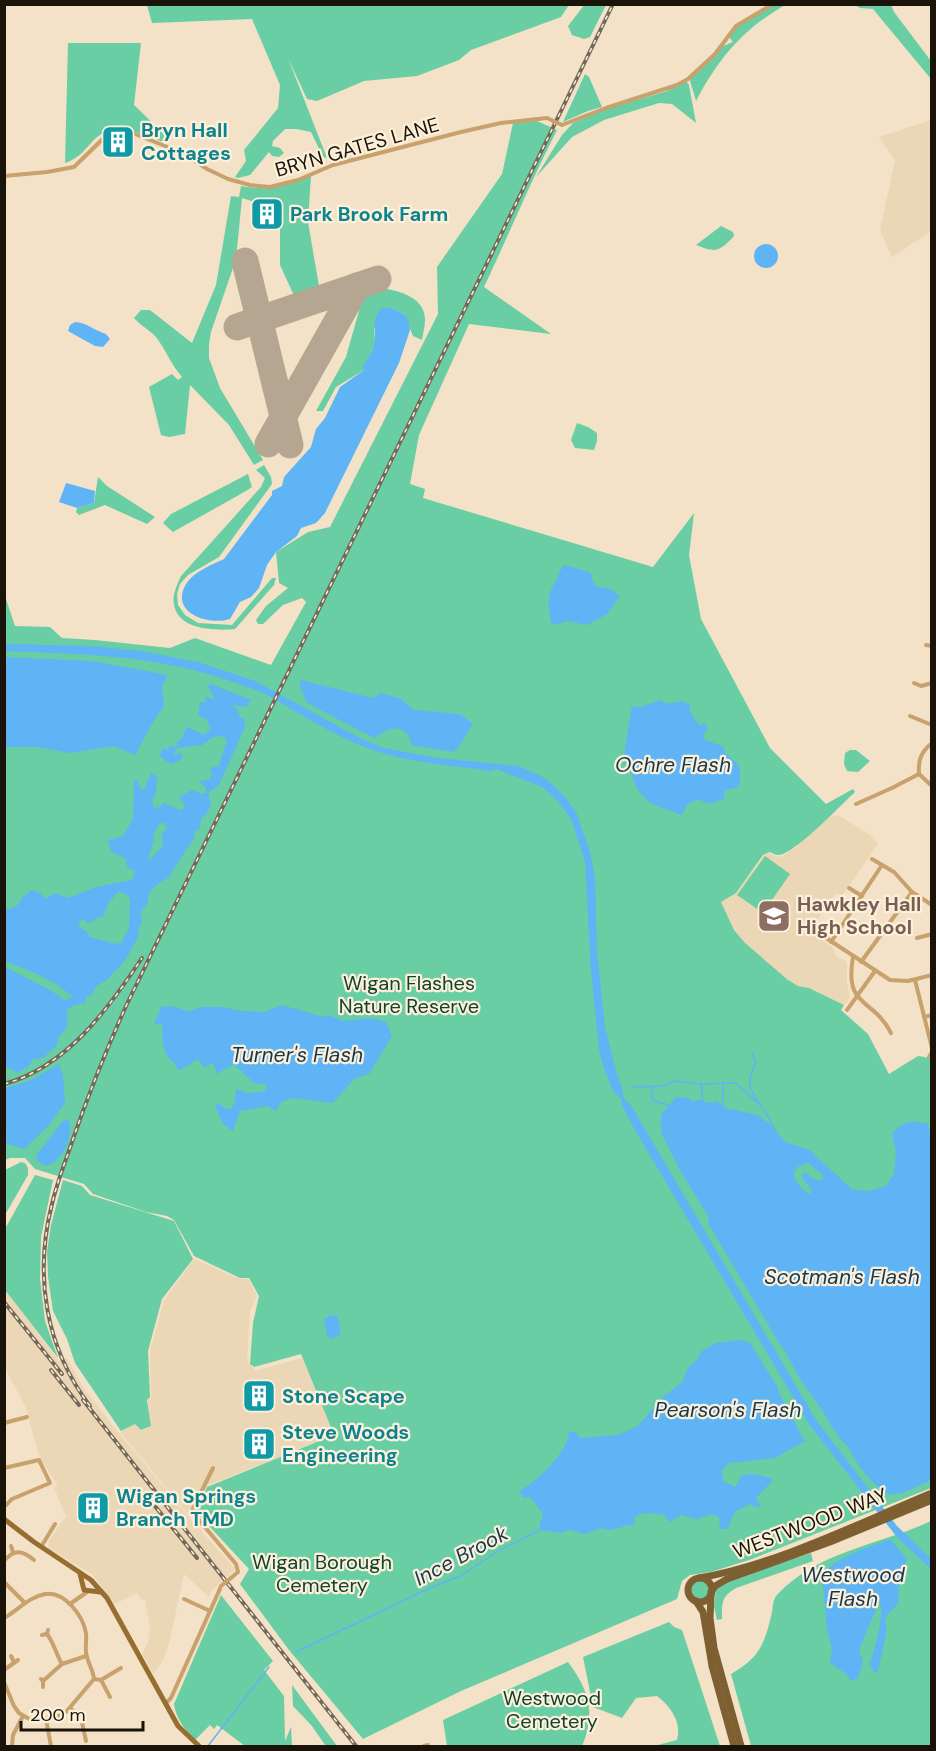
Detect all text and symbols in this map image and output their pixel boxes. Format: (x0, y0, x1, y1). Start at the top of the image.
street label: BRYN GATES LANE (272, 111, 442, 183)
place label: Bryn Hall Cottages (141, 117, 231, 166)
building icon: Bryn Hall Cottages (100, 124, 136, 160)
building icon: Park Brook Farm (249, 196, 285, 232)
place label: Park Brook Farm (290, 201, 448, 227)
water label: Ochre Flash (615, 751, 731, 779)
place label: Hawkley Hall High School (797, 891, 921, 940)
school or university icon: Hawkley Hall High School (756, 898, 792, 934)
park label: Wigan Flashes Nature Reserve (339, 970, 479, 1019)
water label: Turner's Flash (231, 1041, 363, 1069)
water label: Scotman's Flash (764, 1263, 920, 1291)
building icon: Stone Scape (241, 1378, 277, 1414)
place label: Stone Scape (282, 1383, 405, 1409)
water label: Pearson's Flash (655, 1396, 801, 1424)
place label: Steve Woods Engineering (282, 1419, 409, 1468)
building icon: Steve Woods Engineering (241, 1426, 277, 1462)
street label: WESTWOOD WAY (729, 1481, 891, 1564)
place label: Wigan Springs Branch TMD (116, 1483, 256, 1532)
building icon: Wigan Springs Branch TMD (75, 1490, 111, 1526)
water label: Ince Brook (409, 1519, 513, 1592)
park label: Wigan Borough Cemetery (252, 1549, 392, 1598)
water label: Westwood Flash (801, 1561, 906, 1613)
park label: Westwood Cemetery (503, 1685, 601, 1734)
scale bar (21, 1694, 142, 1732)
text: 200 m (30, 1703, 86, 1727)

